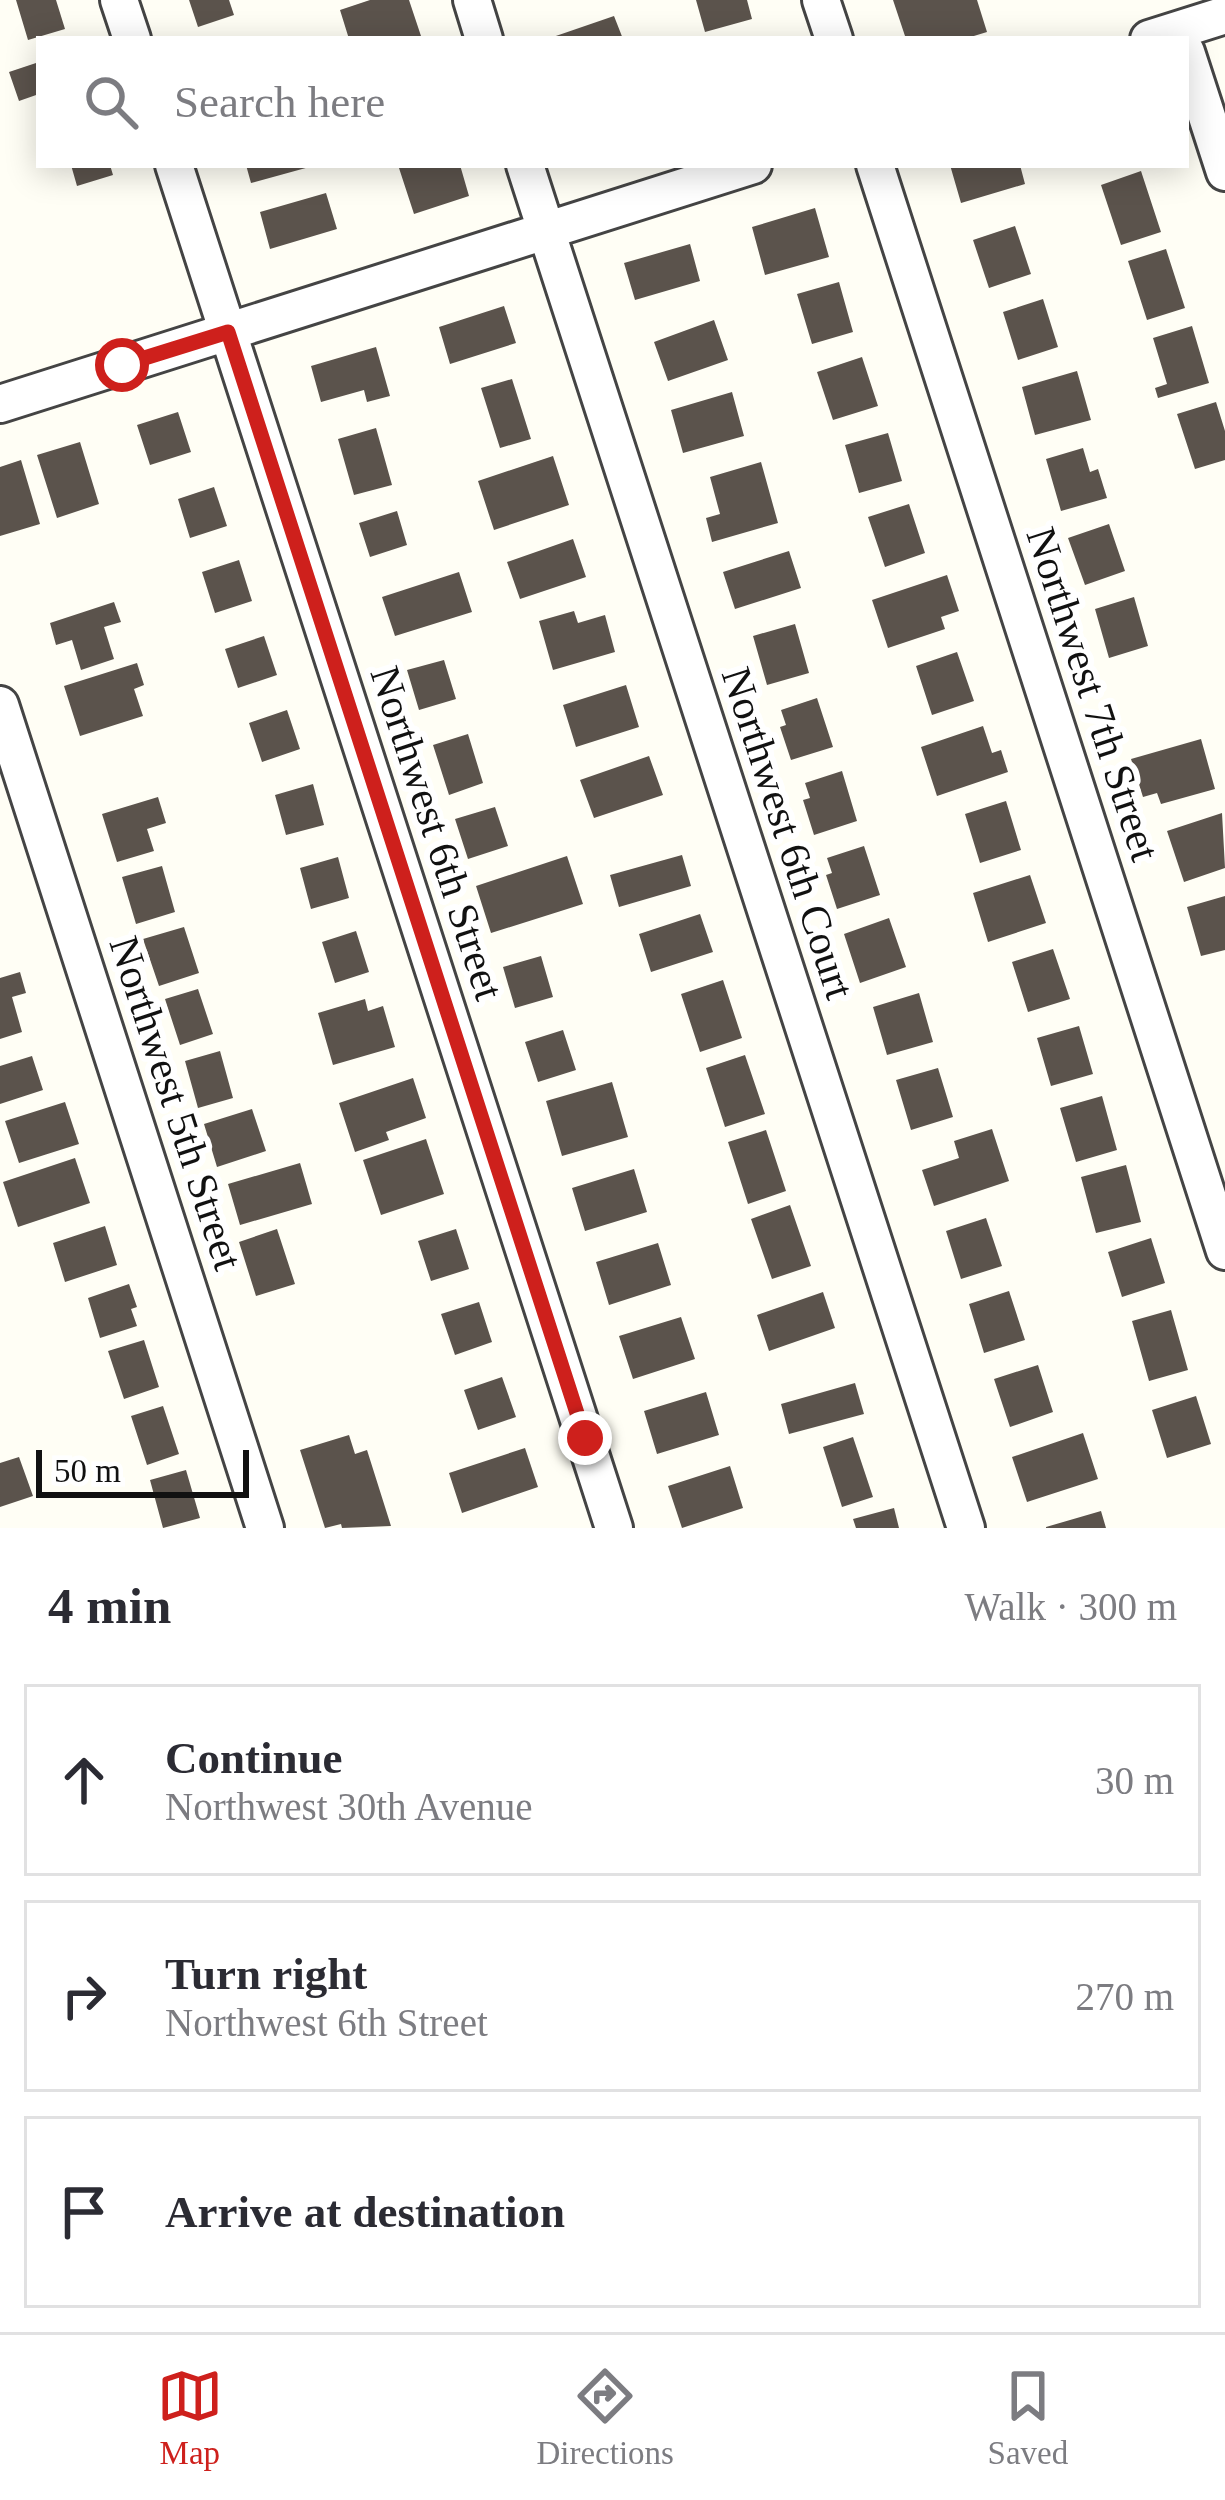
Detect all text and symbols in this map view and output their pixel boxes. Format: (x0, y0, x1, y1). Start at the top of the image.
search box (36, 36, 1189, 168)
icon: search (78, 69, 144, 135)
text: Search here (174, 77, 385, 127)
route start (95, 338, 149, 392)
street label: Northwest 7th Street (1017, 522, 1169, 867)
street label: Northwest 6th Street (361, 661, 513, 1006)
street label: Northwest 6th Court (713, 662, 863, 1005)
street label: Northwest 5th Street (100, 931, 252, 1276)
route end (558, 1411, 612, 1465)
scale bar (36, 1444, 249, 1497)
text: 50 m (54, 1453, 121, 1489)
text: 4 min (48, 1578, 171, 1634)
text: Walk · 300 m (965, 1585, 1177, 1628)
text: Continue (165, 1733, 343, 1783)
icon: ahead (51, 1747, 117, 1813)
text: 30 m (1095, 1759, 1174, 1802)
text: Northwest 30th Avenue (165, 1785, 533, 1828)
text: Turn right (165, 1949, 367, 1999)
icon: right (51, 1963, 117, 2029)
text: 270 m (1075, 1975, 1174, 2018)
text: Northwest 6th Street (165, 2001, 488, 2044)
icon: arrive (51, 2179, 117, 2245)
text: Arrive at destination (165, 2187, 565, 2237)
tab: Map (157, 2363, 223, 2472)
tab: Directions (536, 2363, 674, 2472)
tab: Saved (988, 2363, 1068, 2472)

